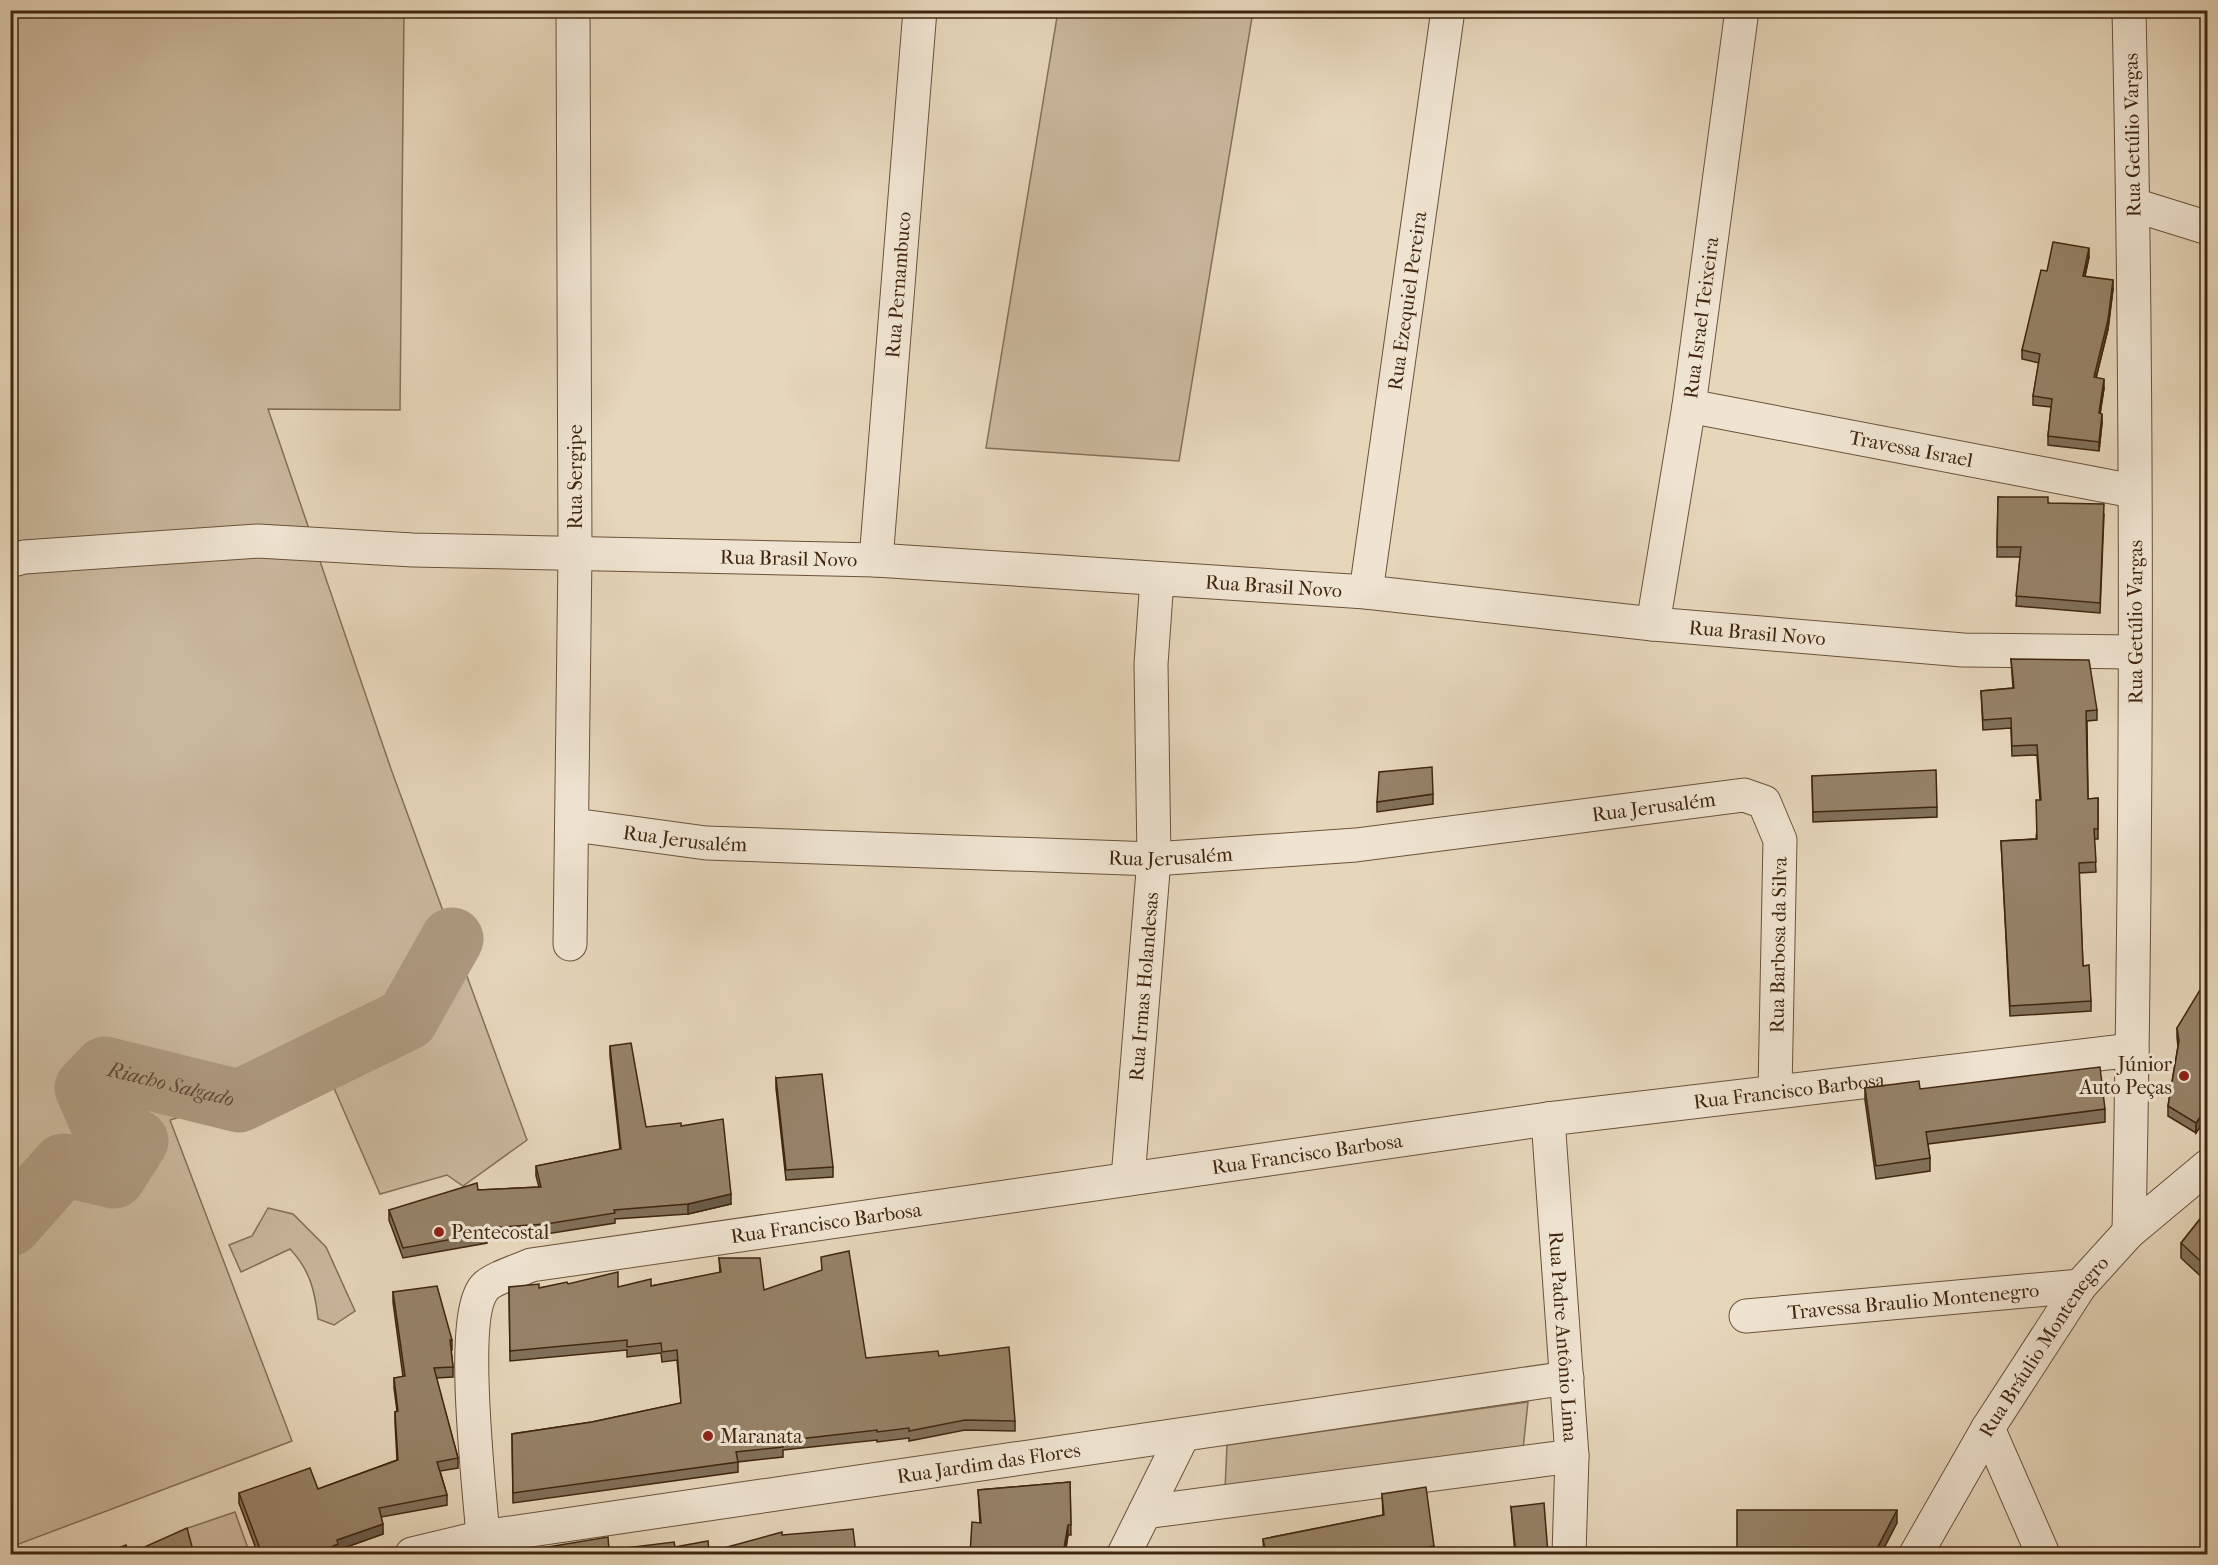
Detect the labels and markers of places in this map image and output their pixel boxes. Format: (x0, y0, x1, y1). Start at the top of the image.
place label: Júnior Auto Peças (2078, 1053, 2172, 1099)
marker: Júnior Auto Peças (2177, 1069, 2191, 1083)
place label: Pentecostal (451, 1221, 550, 1244)
marker: Pentecostal (432, 1225, 446, 1239)
place label: Maranata (720, 1425, 803, 1448)
marker: Maranata (701, 1429, 715, 1443)

